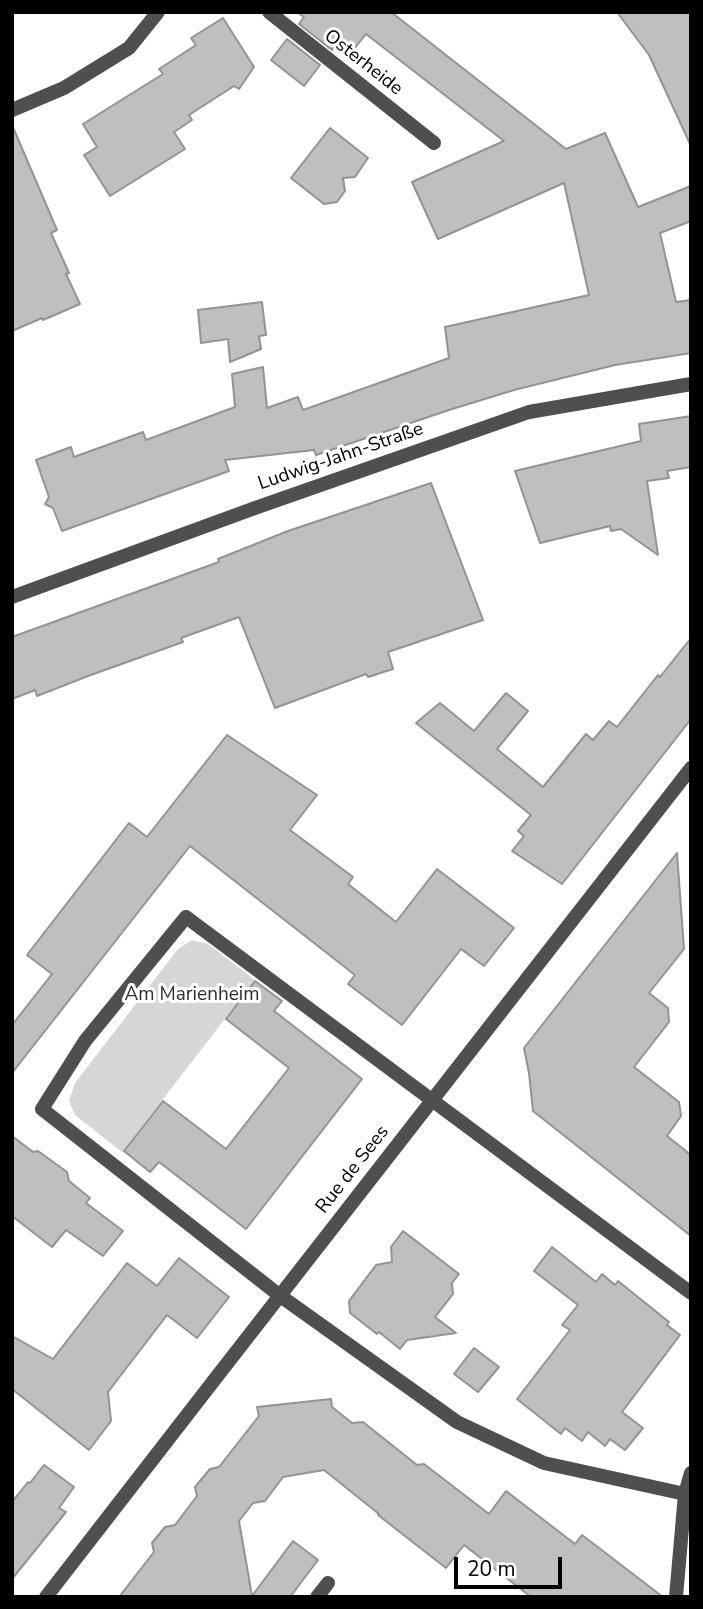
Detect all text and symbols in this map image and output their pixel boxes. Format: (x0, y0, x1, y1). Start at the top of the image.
street label: Osterheide (319, 25, 407, 101)
street label: Ludwig-Jahn-Straße (255, 418, 427, 496)
park label: Am Marienheim (125, 984, 259, 1006)
street label: Rue de Sees (312, 1121, 394, 1219)
scale bar (458, 1542, 566, 1586)
text: 20 m (467, 1555, 516, 1583)

